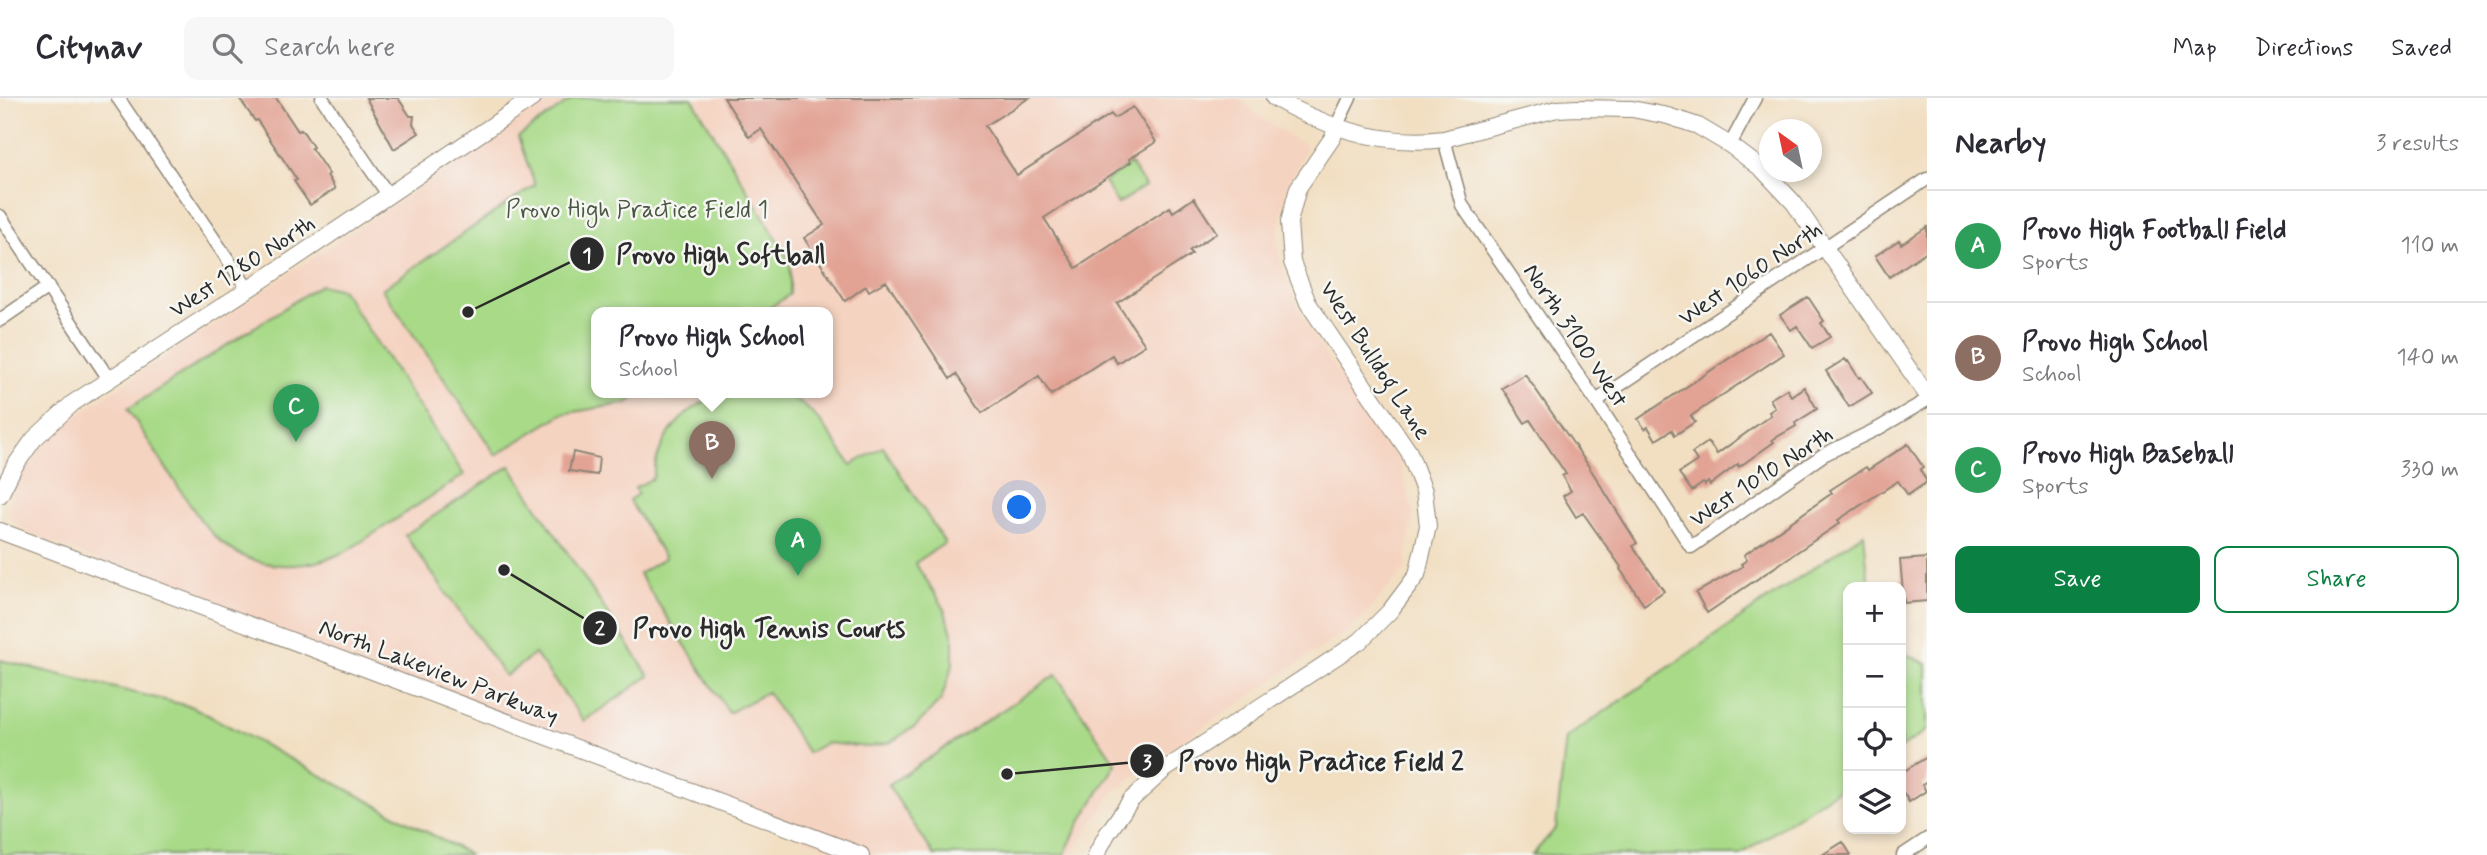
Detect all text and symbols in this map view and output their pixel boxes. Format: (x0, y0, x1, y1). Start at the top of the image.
search box (184, 17, 674, 80)
text: Citynav (35, 26, 142, 70)
icon: search (208, 29, 246, 67)
text: Search here (264, 31, 395, 65)
text: Map (2173, 33, 2217, 64)
text: Directions (2255, 33, 2353, 64)
text: Saved (2391, 33, 2452, 64)
north arrow (1759, 119, 1822, 182)
text: Nearby (1955, 124, 2046, 163)
text: 3 results (2376, 129, 2459, 159)
park label: Provo High Practice Field 1 (506, 195, 768, 228)
street label: West 1280 North (164, 209, 322, 326)
text: Provo High Football Field (2022, 214, 2286, 248)
street label: West 1060 North (1673, 215, 1829, 334)
callout: Provo High Softball (569, 231, 839, 278)
text: A (1970, 231, 1986, 261)
text: 110 m (2400, 231, 2459, 261)
text: Provo High Softball (616, 239, 826, 276)
text: 1 (582, 242, 592, 270)
text: Sports (2022, 248, 2089, 278)
street label: North 3100 West (1515, 258, 1634, 414)
street label: West Bulldog Lane (1309, 276, 1438, 448)
popup (591, 307, 833, 398)
text: Provo High School (619, 321, 805, 355)
text: Provo High School (2022, 326, 2208, 360)
text: B (1971, 343, 1985, 373)
text: 140 m (2396, 343, 2459, 373)
text: School (619, 355, 678, 385)
text: School (2022, 360, 2082, 390)
pin: C (273, 384, 319, 442)
street label: West 1010 North (1684, 419, 1839, 535)
pin: B (689, 421, 735, 479)
text: Provo High Baseball (2022, 438, 2233, 472)
text: C (1970, 455, 1986, 485)
text: 330 m (2401, 455, 2459, 485)
text: Sports (2022, 472, 2089, 502)
your location (1002, 490, 1036, 524)
pin: A (775, 518, 821, 576)
button: Save (1955, 546, 2200, 613)
button: Share (2214, 546, 2459, 613)
map controls (1843, 582, 1906, 834)
button: + (1843, 582, 1906, 645)
callout: Provo High Tennis Courts (582, 604, 921, 651)
street label: North Lakeview Parkway (314, 612, 563, 732)
text: Provo High Tennis Courts (633, 613, 905, 650)
text: 2 (595, 615, 606, 643)
button: − (1843, 645, 1906, 708)
button: locate (1843, 708, 1906, 771)
callout: Provo High Practice Field 2 (1129, 738, 1478, 785)
text: Provo High Practice Field 2 (1178, 746, 1464, 783)
text: 3 (1142, 749, 1152, 777)
button: layers (1843, 771, 1906, 834)

